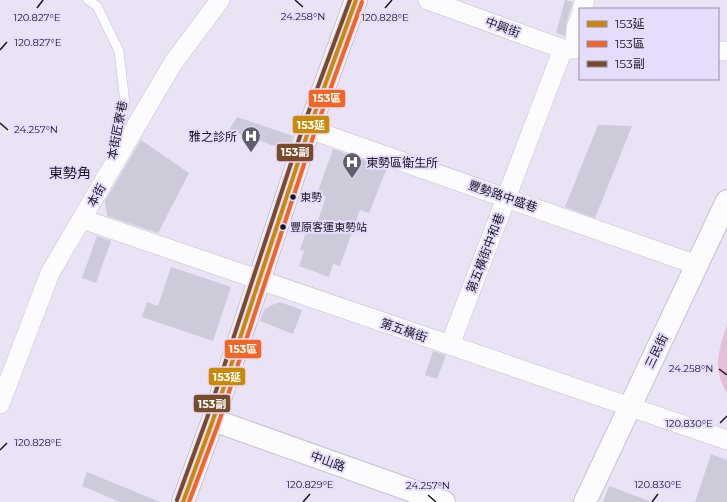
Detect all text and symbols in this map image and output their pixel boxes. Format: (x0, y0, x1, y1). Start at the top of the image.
legend (579, 8, 719, 80)
text: 24.258°N (281, 10, 325, 23)
text: 120.827°E (14, 11, 61, 24)
text: 120.828°E (361, 11, 409, 24)
street label: 中興街 (484, 14, 522, 40)
text: 153延 (615, 16, 645, 31)
text: 120.827°E (15, 36, 62, 49)
text: 153區 (615, 36, 645, 51)
text: 153副 (615, 56, 645, 71)
line badge: 153區 (308, 89, 346, 108)
text: 153區 (313, 91, 341, 105)
street label: 本街匠寮巷 (104, 99, 130, 161)
line badge: 153延 (292, 115, 330, 134)
text: 153延 (297, 118, 325, 132)
text: 24.257°N (14, 123, 58, 136)
hospital icon: 雅之診所 (240, 125, 262, 153)
place label: 雅之診所 (189, 129, 237, 144)
line badge: 153副 (276, 143, 314, 162)
text: 153副 (281, 145, 309, 159)
hospital icon: 東勢區衛生所 (341, 151, 363, 179)
place label: 東勢區衛生所 (366, 155, 438, 170)
district label: 東勢角 (49, 164, 91, 182)
street label: 豐勢路中盛巷 (467, 177, 539, 215)
street label: 本街 (84, 181, 108, 209)
place label: 東勢 (300, 190, 322, 204)
marker: 東勢 (288, 192, 298, 202)
street label: 第五橫街中和巷 (463, 211, 507, 295)
place label: 豐原客運東勢站 (290, 220, 367, 234)
marker: 豐原客運東勢站 (278, 222, 288, 232)
street label: 第五橫街 (379, 315, 429, 345)
street label: 三民街 (641, 332, 671, 370)
line badge: 153區 (224, 339, 262, 359)
text: 153區 (229, 342, 257, 356)
text: 24.258°N (669, 362, 713, 375)
line badge: 153延 (208, 367, 246, 386)
text: 153延 (213, 370, 241, 384)
line badge: 153副 (193, 394, 231, 413)
text: 153副 (198, 397, 226, 411)
text: 120.830°E (665, 417, 713, 430)
text: 120.828°E (14, 436, 62, 449)
street label: 中山路 (309, 448, 347, 474)
text: 120.829°E (286, 478, 334, 491)
text: 120.830°E (634, 478, 682, 491)
text: 24.257°N (406, 479, 450, 492)

